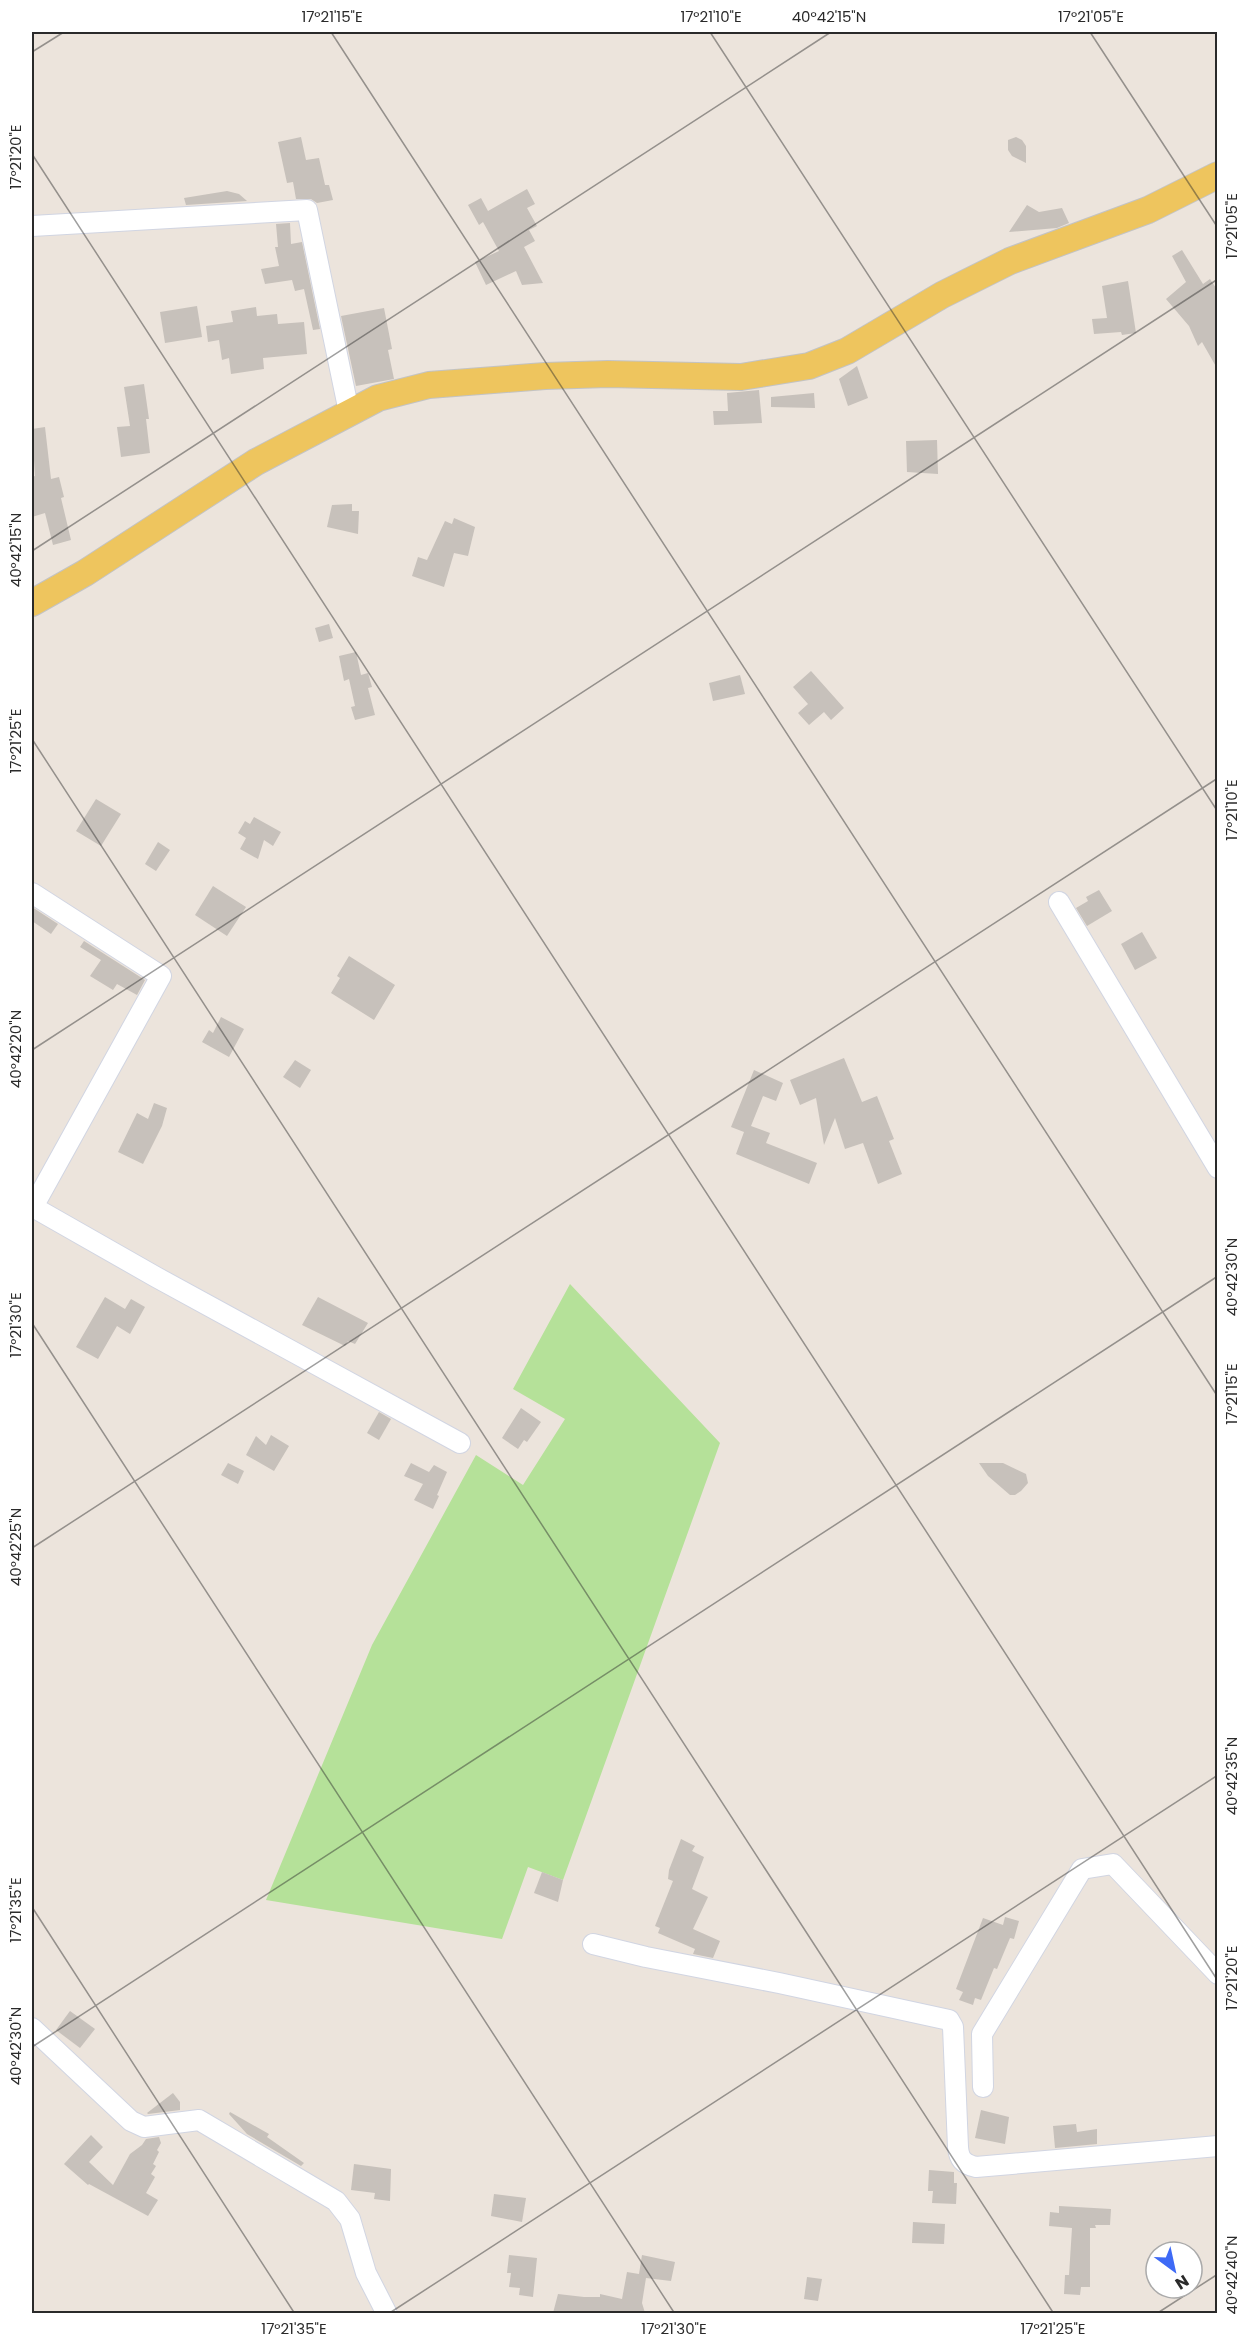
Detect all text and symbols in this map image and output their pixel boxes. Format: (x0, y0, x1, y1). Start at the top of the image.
text: 17°21'15"E (301, 6, 363, 27)
text: 17°21'10"E (680, 6, 742, 27)
text: 40°42'15"N (792, 6, 866, 27)
text: 17°21'05"E (1058, 6, 1124, 27)
text: 17°21'20"E (5, 124, 26, 190)
text: 17°21'05"E (1221, 193, 1242, 259)
text: 40°42'15"N (5, 513, 26, 587)
text: 17°21'25"E (5, 708, 26, 774)
text: 17°21'10"E (1221, 779, 1242, 841)
text: 40°42'20"N (5, 1010, 26, 1088)
text: 40°42'30"N (1221, 1238, 1242, 1316)
text: 17°21'30"E (5, 1292, 26, 1358)
text: 17°21'15"E (1221, 1363, 1242, 1425)
text: 40°42'25"N (5, 1508, 26, 1586)
text: 40°42'35"N (1221, 1737, 1242, 1815)
text: 17°21'35"E (5, 1877, 26, 1943)
text: 17°21'20"E (1221, 1945, 1242, 2011)
text: 40°42'30"N (5, 2007, 26, 2085)
text: 40°42'40"N (1221, 2235, 1242, 2315)
north arrow (1144, 2240, 1204, 2300)
text: N (1171, 2269, 1193, 2295)
text: 17°21'35"E (261, 2318, 327, 2339)
text: 17°21'30"E (641, 2318, 707, 2339)
text: 17°21'25"E (1020, 2318, 1086, 2339)

